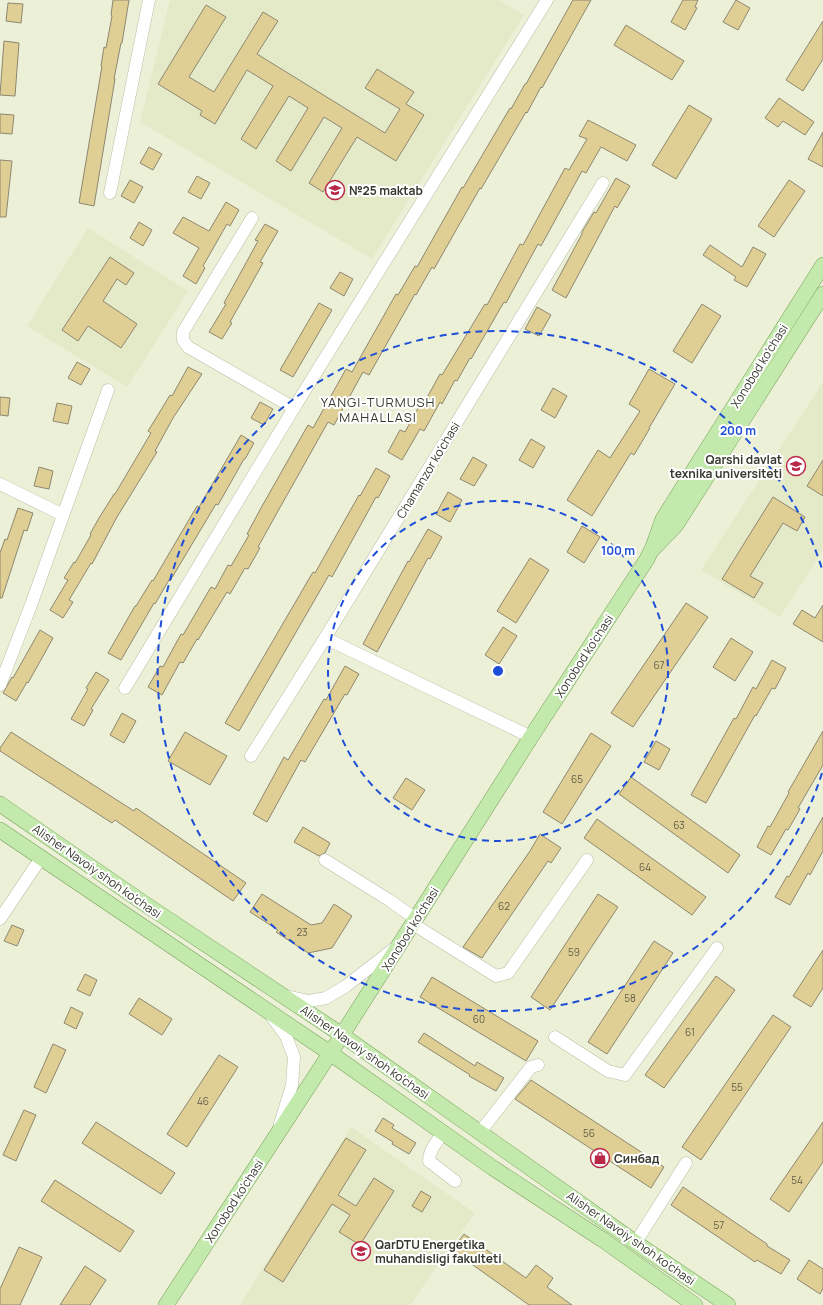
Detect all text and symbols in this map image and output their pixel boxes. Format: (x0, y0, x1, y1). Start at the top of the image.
school or university icon: №25 maktab (324, 179, 346, 201)
place label: №25 maktab (349, 182, 423, 199)
street label: Xonobod ko'chasi (726, 321, 792, 411)
district label: YANGI-TURMUSH MAHALLASI (321, 393, 435, 426)
street label: Chamanzor ko'chasi (392, 419, 464, 521)
text: 200 m (720, 422, 756, 439)
place label: Qarshi davlat texnika universiteti (670, 451, 782, 482)
school or university icon: Qarshi davlat texnika universiteti (785, 455, 807, 477)
text: 100 m (601, 542, 635, 559)
street label: Xonobod ko'chasi (551, 611, 617, 701)
house number: 67 (653, 658, 665, 672)
centre of rings (491, 664, 505, 678)
house number: 65 (571, 772, 583, 786)
house number: 63 (673, 818, 685, 832)
street label: Alisher Navoiy shoh ko'chasi (29, 820, 165, 922)
house number: 64 (639, 860, 651, 874)
street label: Xonobod ko'chasi (377, 884, 443, 974)
house number: 62 (498, 899, 510, 913)
house number: 23 (296, 925, 308, 939)
house number: 59 (568, 945, 580, 959)
house number: 58 (624, 991, 636, 1005)
street label: Alisher Navoiy shoh ko'chasi (297, 1001, 433, 1103)
house number: 60 (473, 1012, 485, 1026)
house number: 61 (685, 1025, 695, 1039)
house number: 55 (731, 1080, 743, 1094)
house number: 46 (197, 1094, 209, 1108)
house number: 56 (583, 1126, 595, 1140)
shop icon: Синбад (589, 1147, 611, 1169)
place label: Синбад (614, 1150, 660, 1167)
street label: Xonobod ko'chasi (201, 1156, 267, 1246)
house number: 54 (791, 1173, 803, 1187)
street label: Alisher Navoiy shoh ko'chasi (563, 1187, 699, 1289)
house number: 57 (714, 1218, 724, 1232)
place label: QarDTU Energetika muhandisligi fakulteti (375, 1236, 502, 1267)
school or university icon: QarDTU Energetika muhandisligi fakulteti (350, 1240, 372, 1262)

